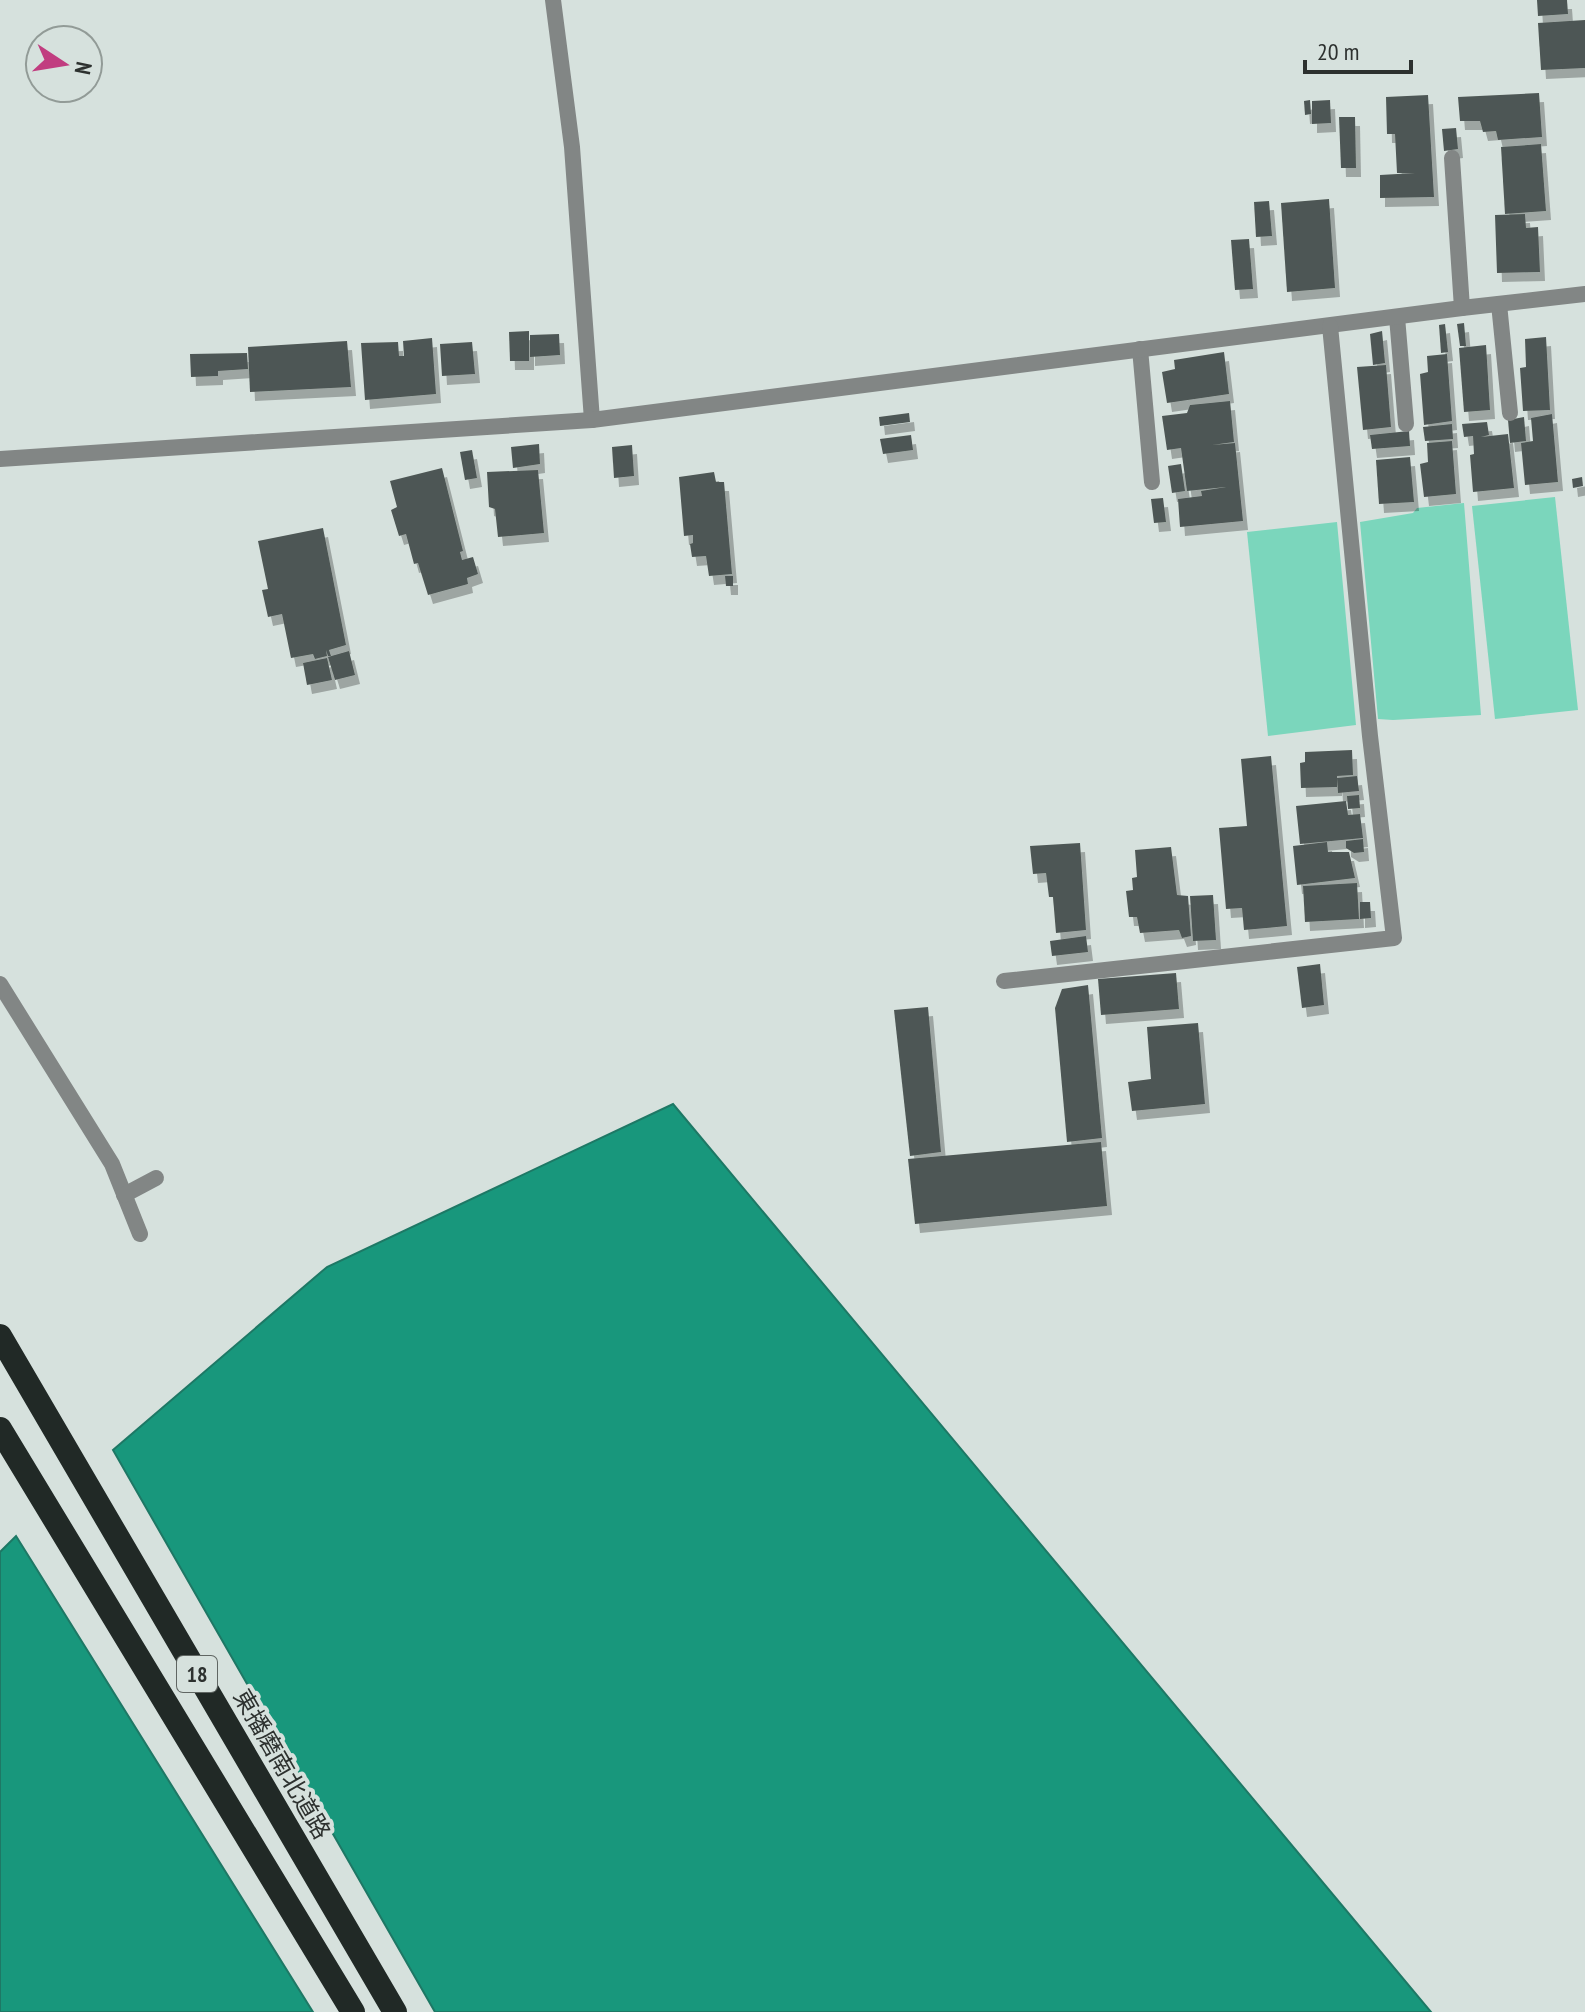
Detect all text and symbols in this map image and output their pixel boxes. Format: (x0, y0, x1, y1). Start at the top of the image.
north arrow (24, 24, 104, 104)
scale bar (1305, 24, 1411, 74)
text: 20 m (1317, 36, 1359, 67)
text: N (69, 59, 98, 77)
road number: 18 (177, 1656, 217, 1692)
street label: 東播磨南北道路 (227, 1684, 337, 1844)

